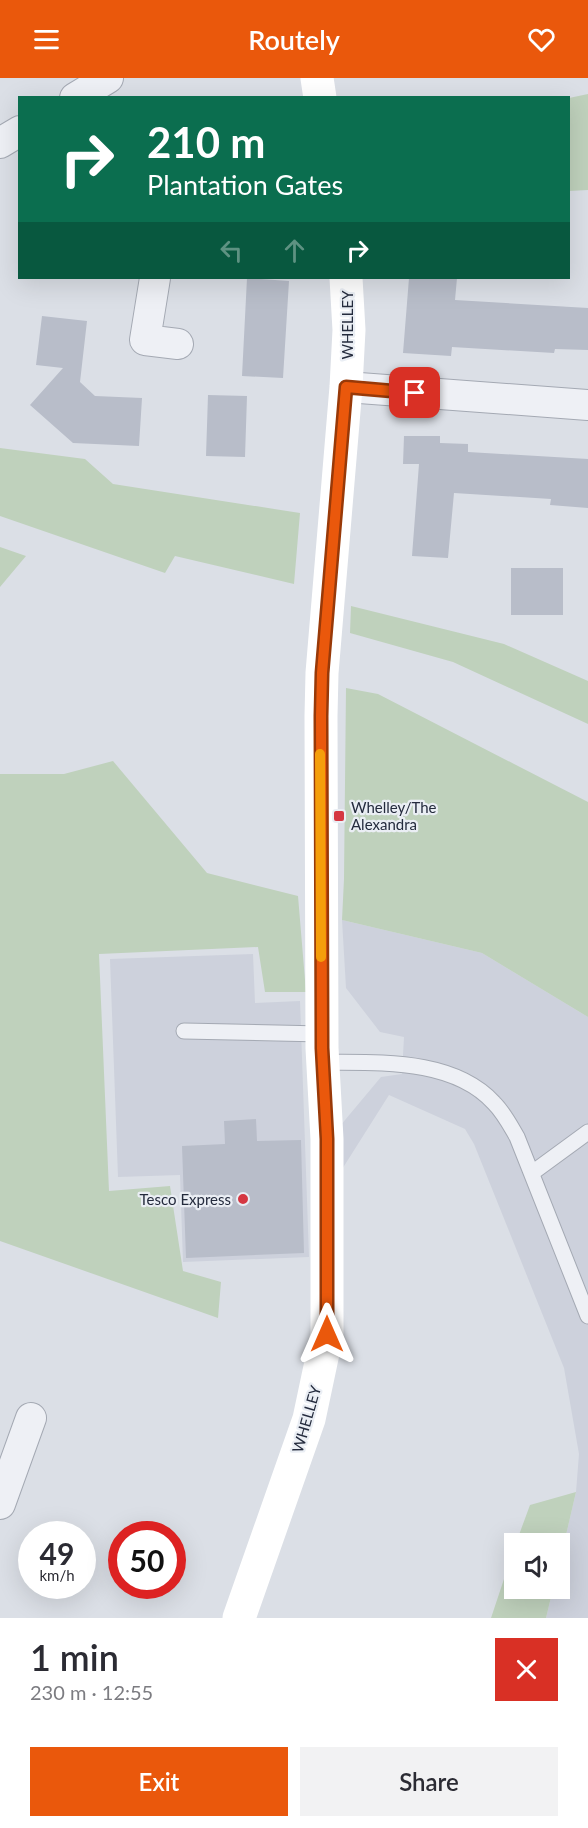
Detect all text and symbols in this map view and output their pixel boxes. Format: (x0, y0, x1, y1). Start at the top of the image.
icon: menu (30, 23, 63, 56)
text: Routely (248, 23, 340, 56)
icon: heart (525, 23, 558, 56)
text: 210 m (147, 117, 265, 167)
icon: right (48, 120, 126, 198)
text: Plantation Gates (147, 168, 343, 201)
icon: left (215, 234, 248, 267)
icon: ahead (278, 234, 311, 267)
icon: right (341, 234, 374, 267)
street label: WHELLEY (338, 290, 356, 360)
pin (389, 367, 440, 418)
icon: arrive (398, 376, 431, 409)
place label: Whelley/The Alexandra (351, 798, 437, 833)
marker: Whelley/The Alexandra (332, 809, 346, 823)
place label: Tesco Express (140, 1190, 231, 1208)
marker: Tesco Express (236, 1192, 250, 1206)
position arrow (295, 1302, 359, 1366)
street label: WHELLEY (288, 1383, 324, 1455)
speed limit sign: 50 (108, 1521, 186, 1599)
map controls (504, 1533, 570, 1599)
button: sound (504, 1533, 570, 1599)
text: 49 (40, 1535, 74, 1571)
text: km/h (39, 1566, 75, 1584)
text: 1 min (30, 1635, 119, 1679)
button: close (495, 1638, 558, 1701)
text: 230 m · 12:55 (30, 1680, 153, 1704)
button: Exit (30, 1747, 288, 1816)
button: Share (300, 1747, 558, 1816)

